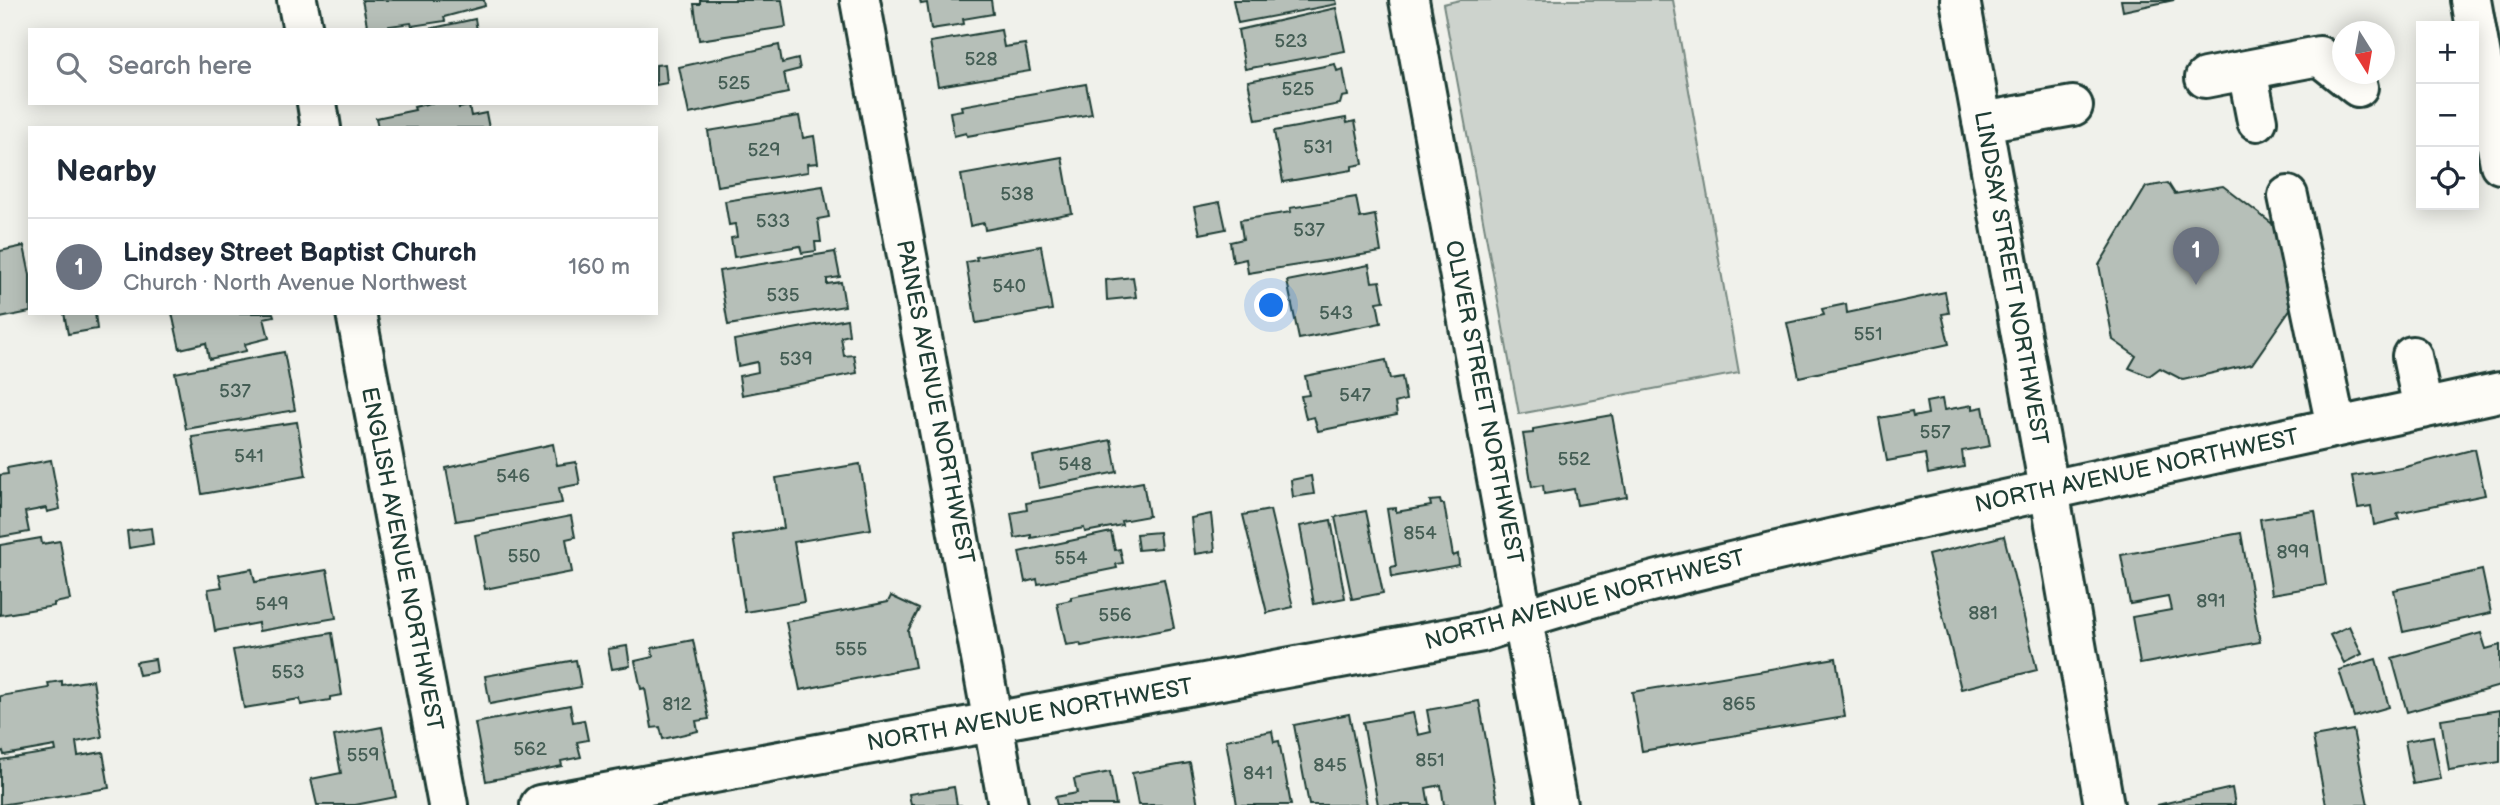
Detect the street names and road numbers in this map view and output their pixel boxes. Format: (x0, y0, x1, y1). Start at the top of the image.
street label: LINDSAY STREET NORTHWEST (1968, 109, 2054, 447)
street label: PAINES AVENUE NORTHWEST (890, 238, 980, 566)
street label: OLIVER STREET NORTHWEST (1439, 238, 1529, 566)
street label: ENGLISH AVENUE NORTHWEST (355, 385, 449, 733)
street label: NORTH AVENUE NORTHWEST (1972, 423, 2302, 519)
street label: NORTH AVENUE NORTHWEST (1422, 544, 1748, 656)
street label: NORTH AVENUE NORTHWEST (865, 672, 1195, 757)

